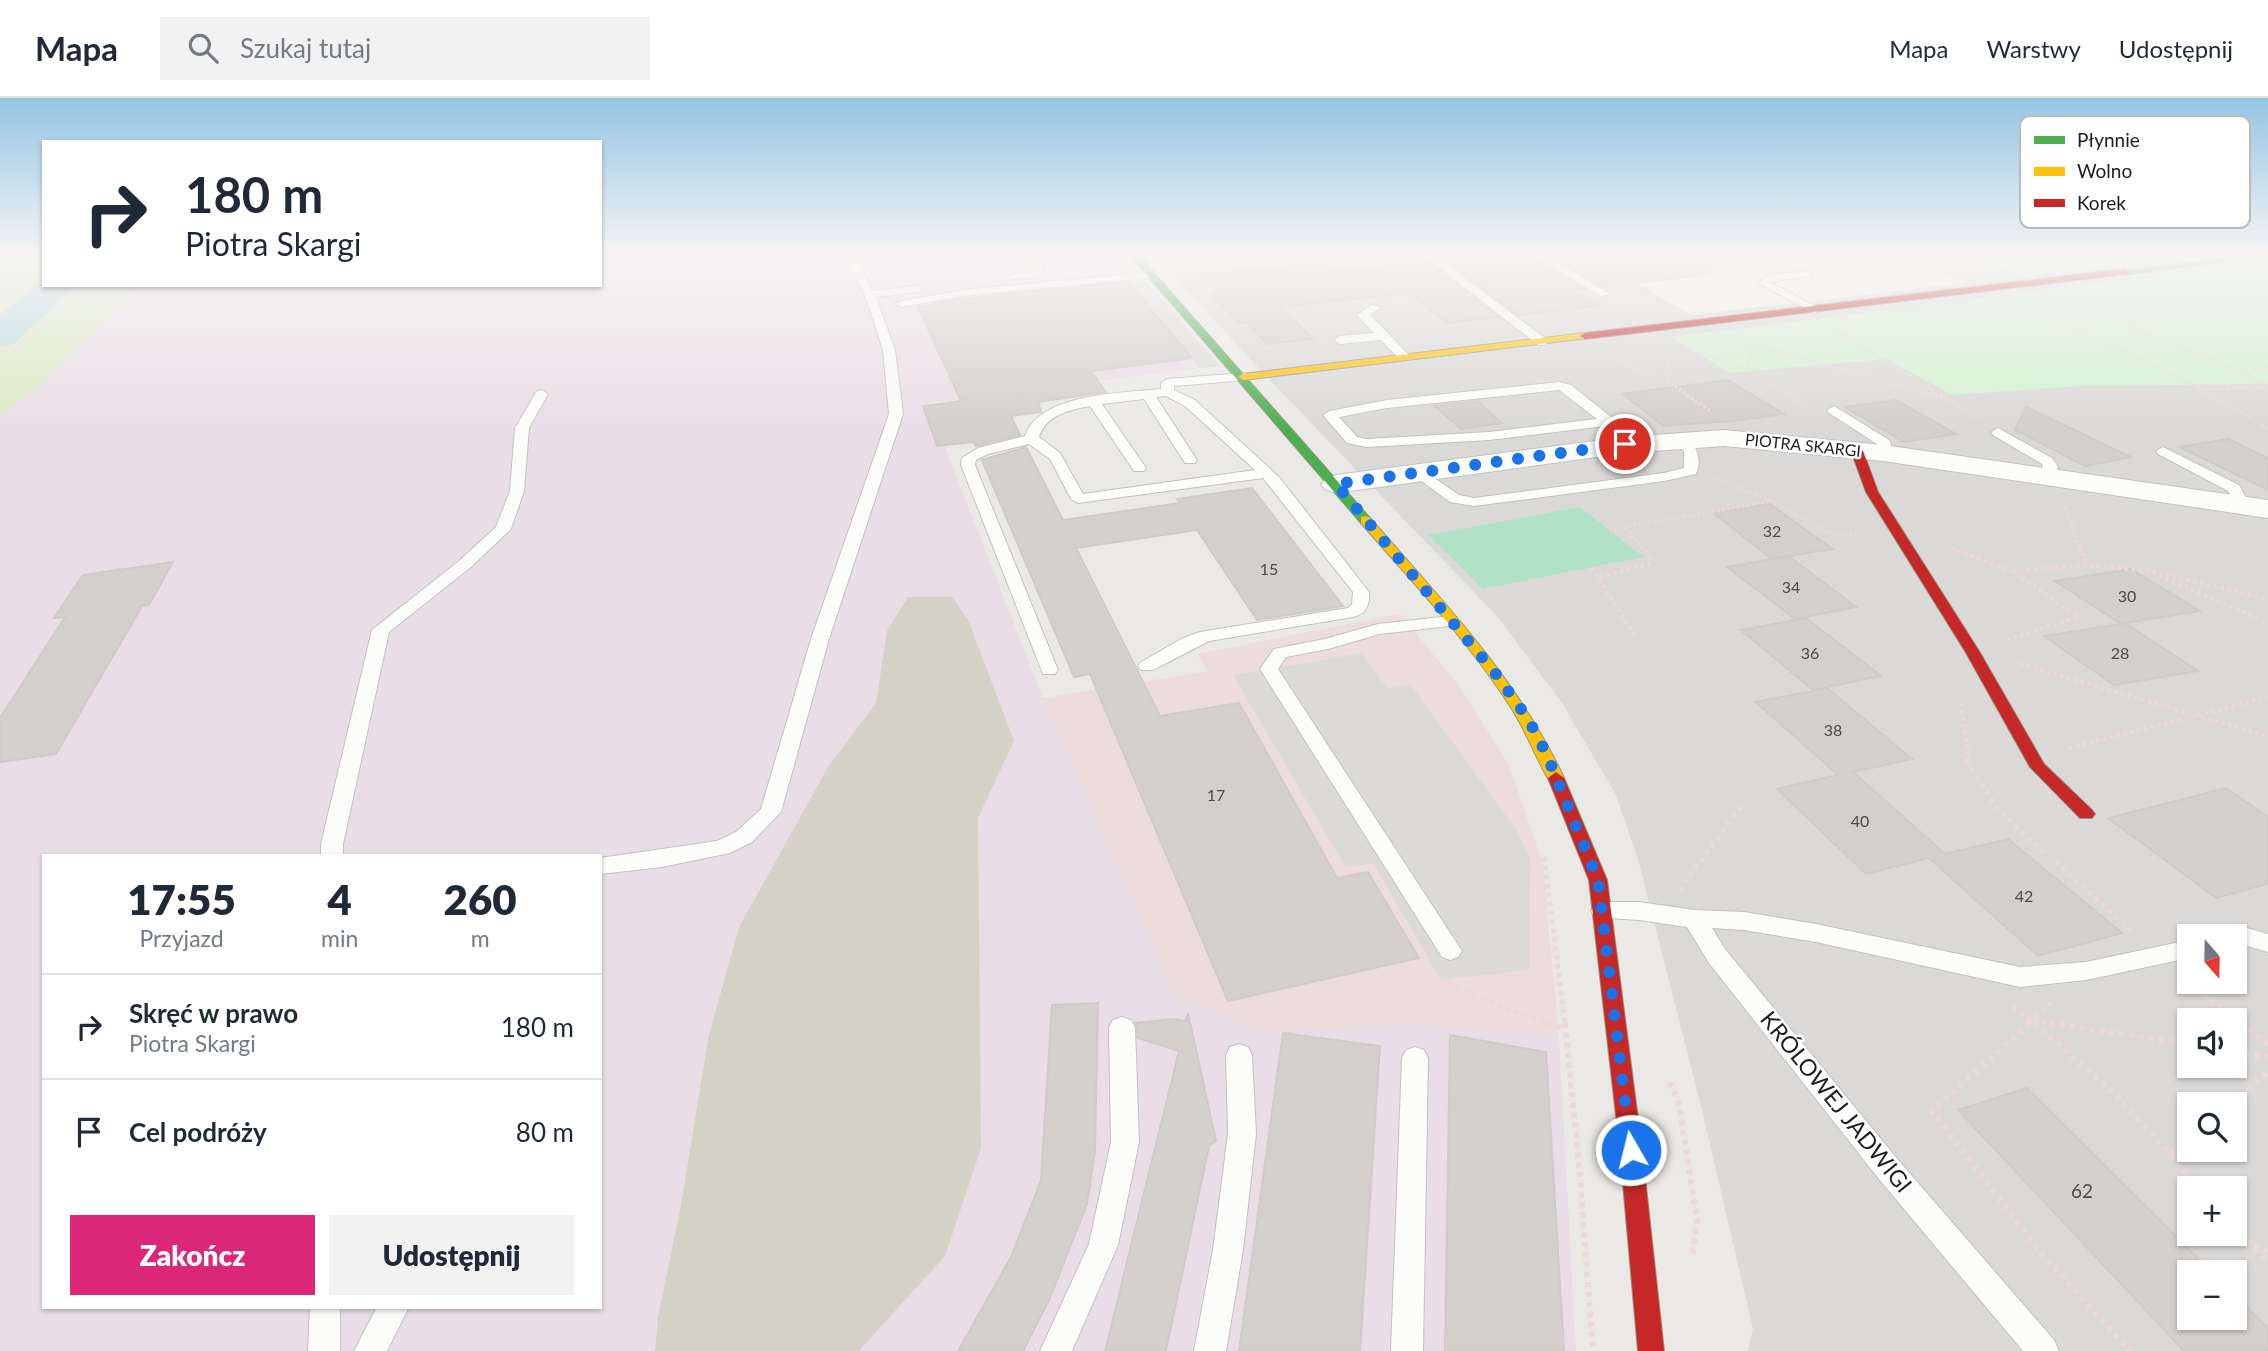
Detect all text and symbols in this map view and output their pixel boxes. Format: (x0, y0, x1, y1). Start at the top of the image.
search box (160, 17, 650, 80)
text: Mapa (35, 28, 118, 68)
icon: search (184, 29, 222, 67)
text: Szukaj tutaj (240, 32, 371, 64)
text: Mapa (1889, 34, 1948, 63)
text: Warstwy (1986, 34, 2081, 63)
text: Udostępnij (2119, 34, 2233, 63)
legend (2020, 116, 2250, 228)
text: Płynnie (2077, 128, 2140, 151)
text: Wolno (2077, 159, 2132, 182)
text: 180 m (185, 165, 323, 223)
icon: right (70, 168, 161, 259)
text: Korek (2077, 191, 2126, 214)
text: Piotra Skargi (185, 224, 361, 263)
pin (1595, 414, 1655, 474)
icon: arrive (1606, 425, 1644, 463)
street label: PIOTRA SKARGI (1744, 429, 1862, 460)
house number: 32 (1763, 521, 1781, 540)
house number: 15 (1260, 559, 1278, 578)
house number: 34 (1782, 577, 1800, 596)
house number: 30 (2118, 586, 2136, 605)
house number: 36 (1801, 643, 1819, 662)
house number: 28 (2111, 643, 2129, 662)
house number: 38 (1824, 720, 1842, 739)
house number: 17 (1207, 785, 1225, 804)
house number: 40 (1851, 811, 1869, 830)
text: 17:55 (127, 874, 236, 924)
text: 4 (328, 874, 352, 924)
text: 260 (444, 874, 517, 924)
house number: 42 (2015, 886, 2033, 905)
text: Przyjazd (139, 924, 224, 952)
text: min (321, 924, 358, 952)
text: m (471, 924, 490, 952)
north arrow (2177, 924, 2247, 994)
map controls (2177, 924, 2247, 1330)
text: Skręć w prawo (129, 997, 298, 1029)
street label: KRÓLOWEJ JADWIGI (1755, 1005, 1918, 1198)
icon: right (70, 1008, 108, 1046)
button: sound (2177, 1008, 2247, 1078)
text: 180 m (501, 1011, 574, 1043)
text: Piotra Skargi (129, 1029, 256, 1057)
button: search (2177, 1092, 2247, 1162)
icon: arrive (70, 1113, 108, 1151)
position arrow (1594, 1113, 1668, 1187)
text: Cel podróży (129, 1116, 267, 1148)
text: 80 m (516, 1116, 574, 1148)
button: + (2177, 1176, 2247, 1246)
house number: 62 (2071, 1179, 2093, 1202)
button: Zakończ (70, 1215, 315, 1295)
button: Udostępnij (329, 1215, 574, 1295)
button: − (2177, 1260, 2247, 1330)

